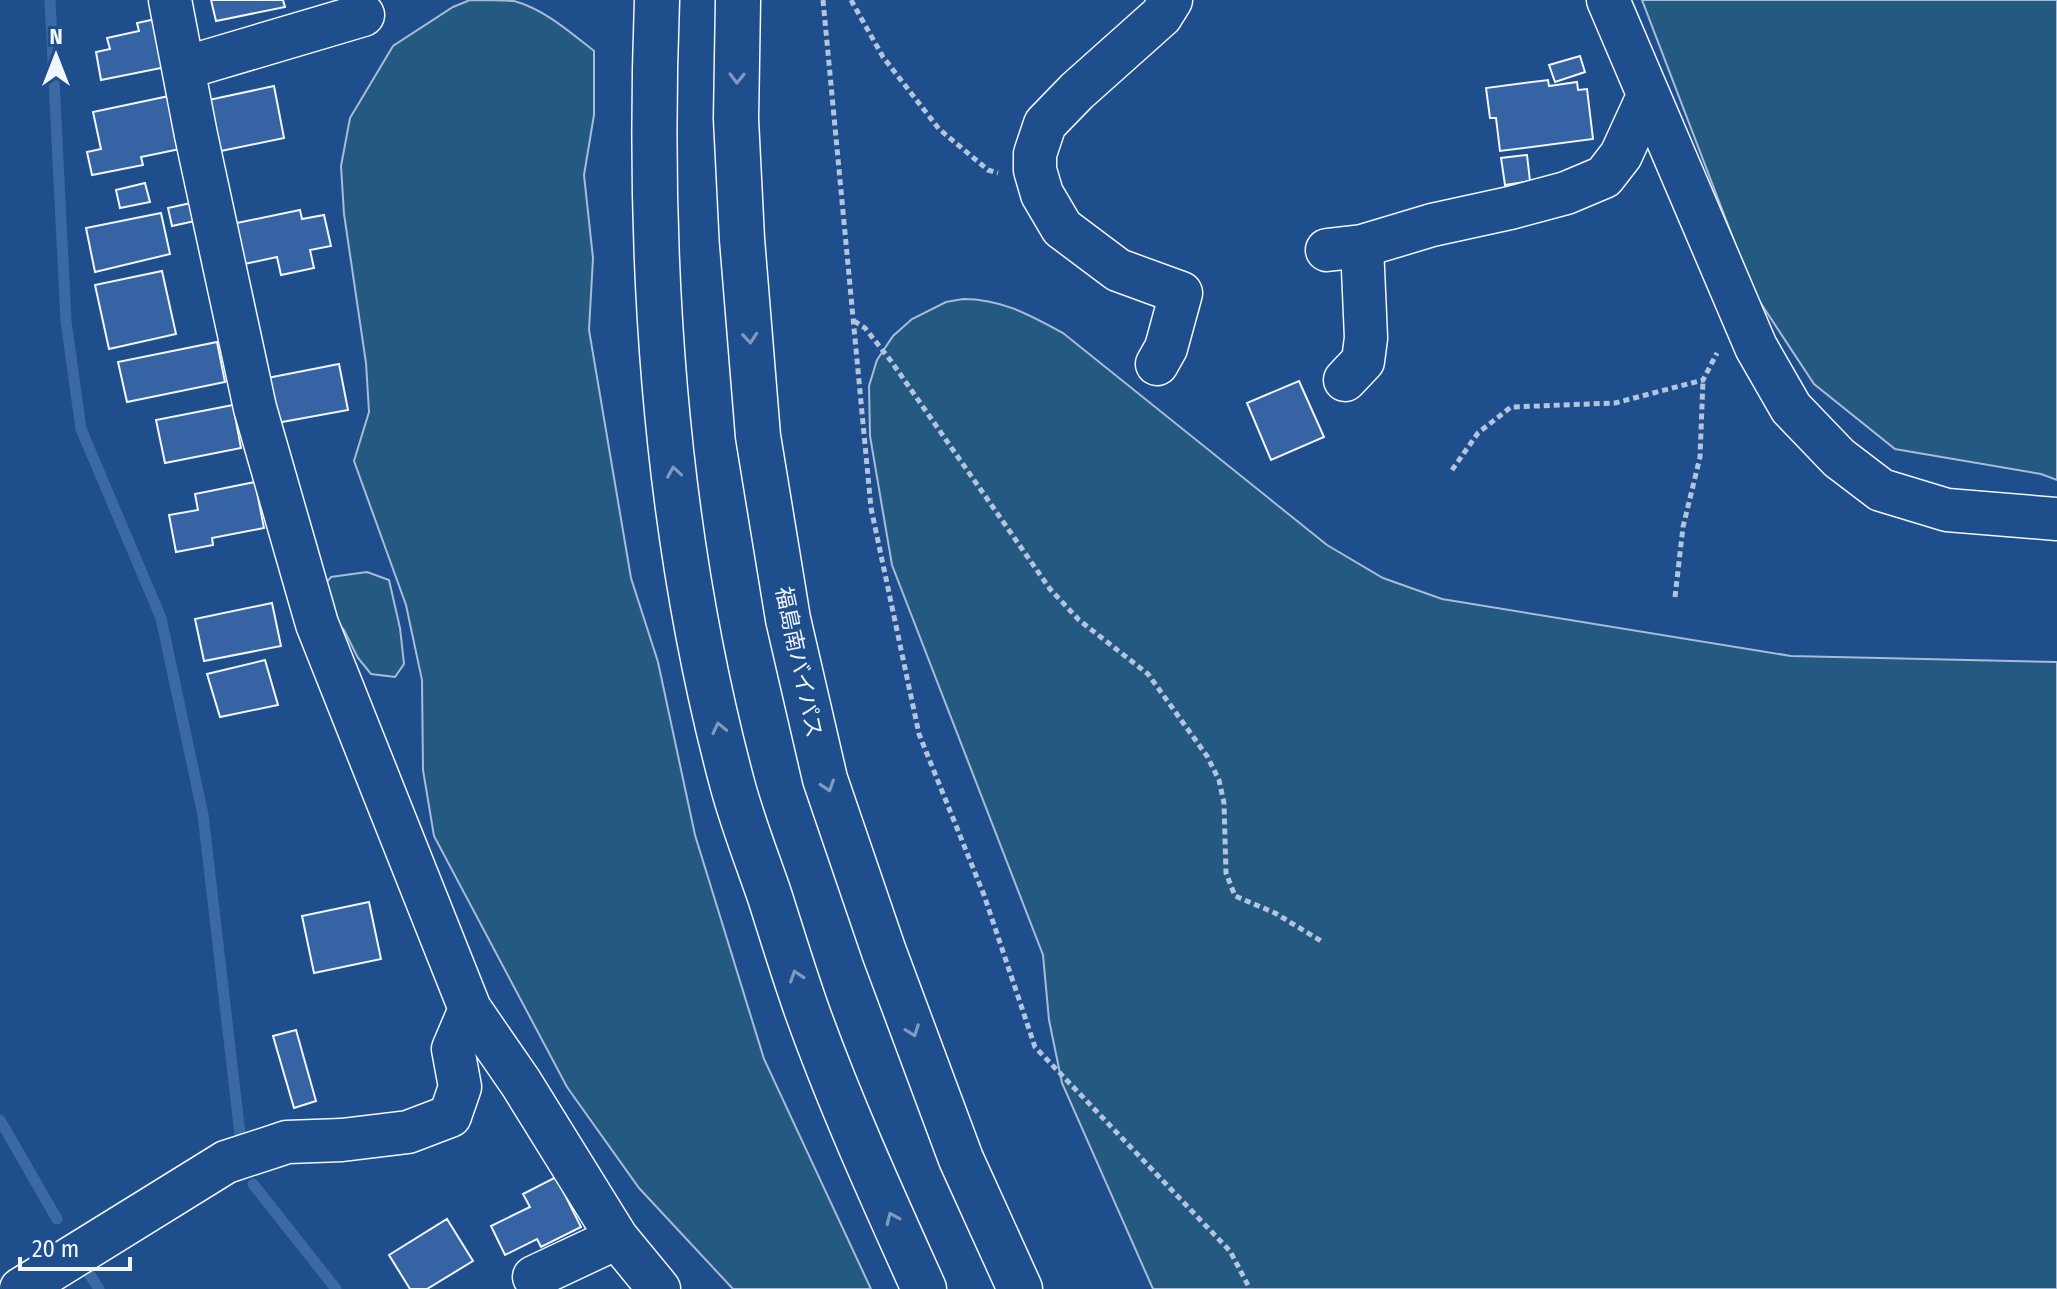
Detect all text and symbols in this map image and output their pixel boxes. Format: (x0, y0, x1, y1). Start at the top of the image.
north arrow (16, 16, 96, 96)
text: N (49, 23, 63, 50)
one-way arrow (728, 72, 746, 85)
one-way arrow (741, 332, 758, 345)
one-way arrow (666, 466, 683, 479)
street label: 福島南バイパス (770, 584, 828, 740)
one-way arrow (711, 722, 728, 736)
one-way arrow (818, 778, 834, 792)
one-way arrow (789, 970, 805, 984)
one-way arrow (904, 1023, 920, 1037)
one-way arrow (886, 1212, 902, 1226)
scale bar (20, 1221, 130, 1271)
text: 20 m (32, 1235, 79, 1263)

